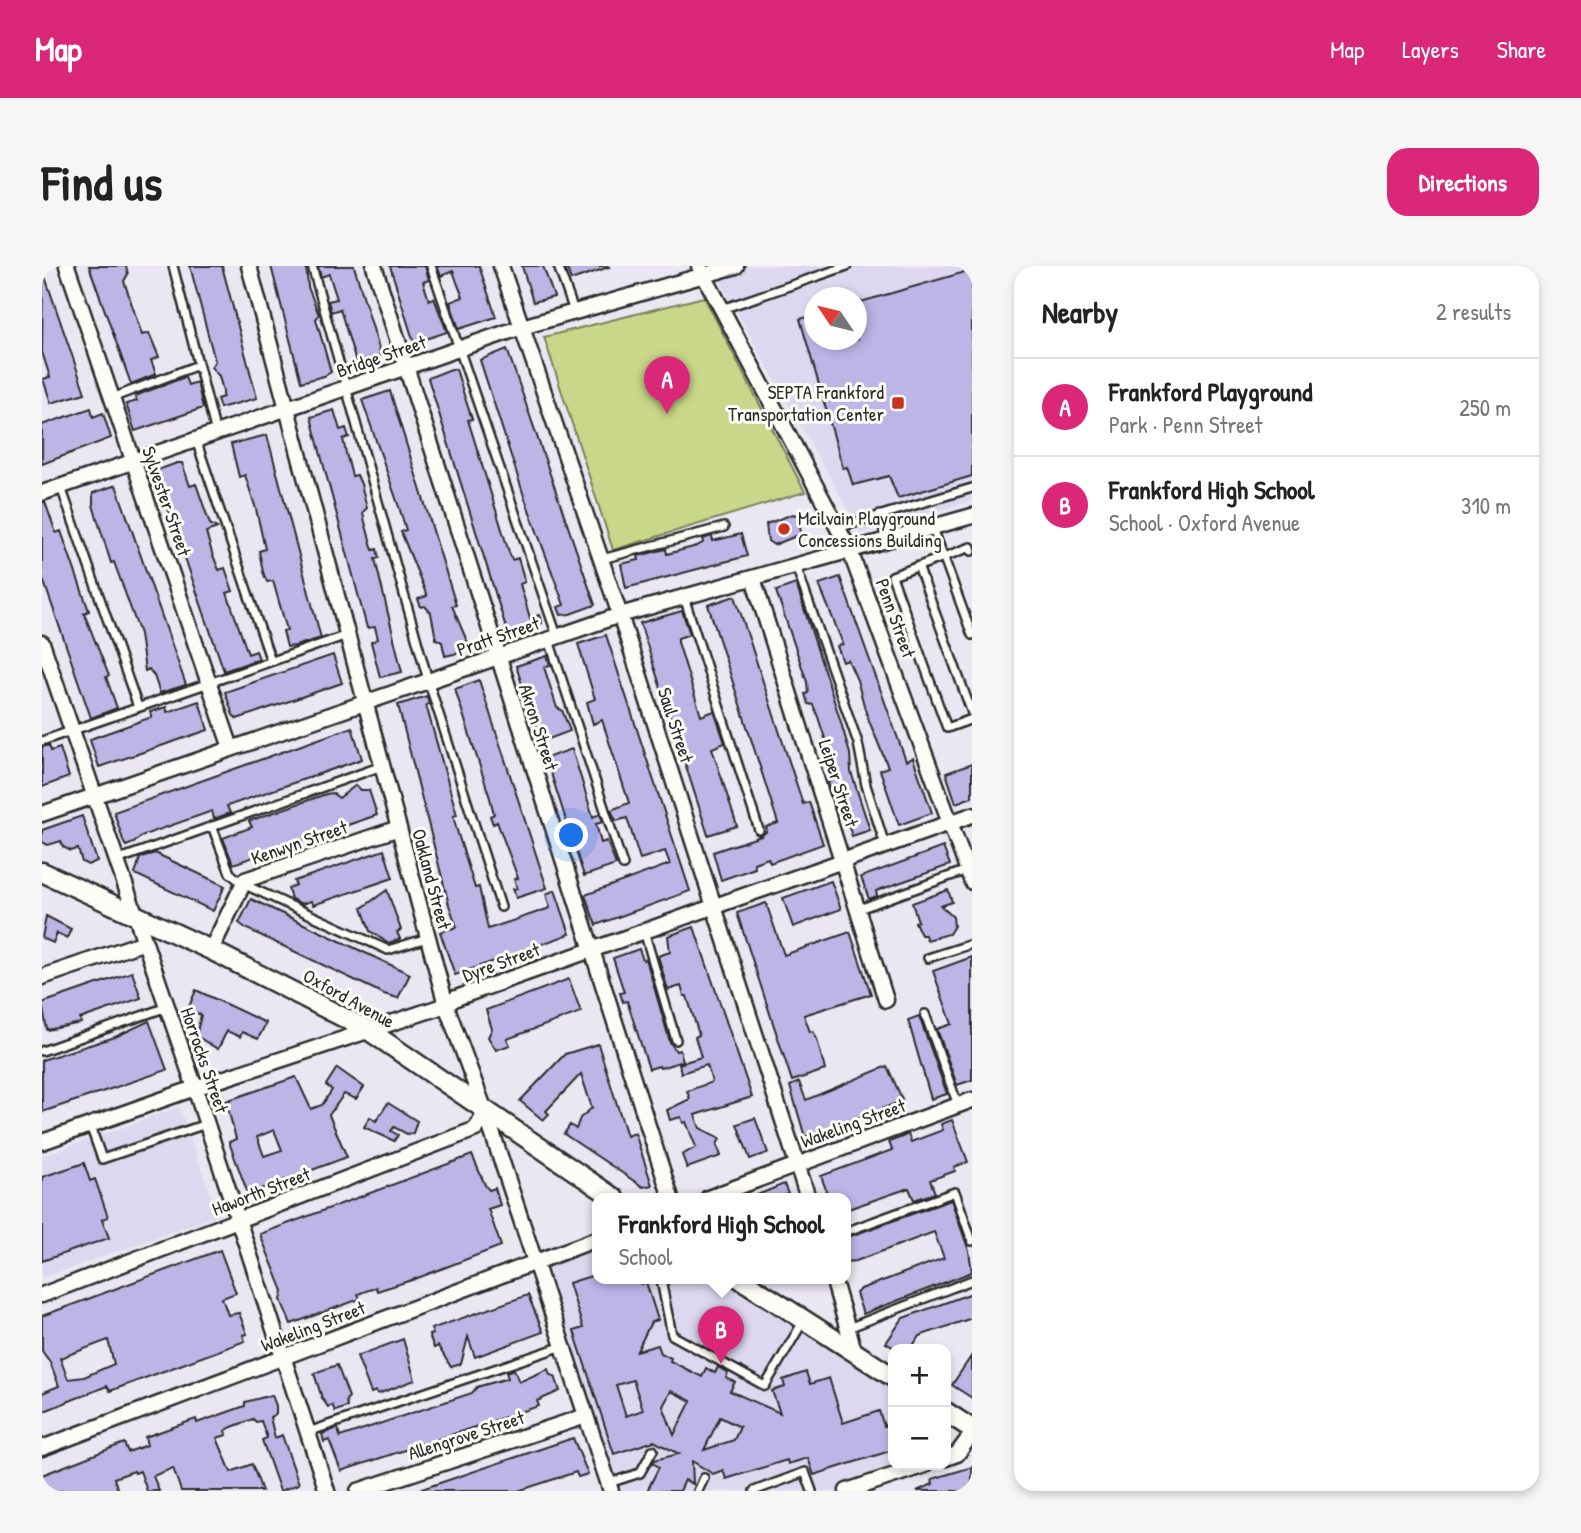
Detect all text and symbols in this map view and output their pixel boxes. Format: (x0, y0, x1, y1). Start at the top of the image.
text: Map (35, 27, 82, 71)
text: Map (1330, 33, 1364, 65)
text: Layers (1402, 33, 1459, 65)
text: Share (1497, 33, 1546, 65)
button: Directions (1387, 148, 1539, 216)
text: Find us (42, 149, 162, 215)
north arrow (804, 287, 867, 350)
text: Nearby (1042, 292, 1118, 332)
text: 2 results (1436, 296, 1511, 327)
street label: Bridge Street (333, 328, 430, 383)
pin: A (644, 356, 690, 414)
text: Frankford Playground (1109, 374, 1312, 409)
place label: SEPTA Frankford Transportation Center (728, 379, 885, 427)
text: A (1059, 392, 1071, 423)
text: 250 m (1459, 392, 1511, 423)
marker: SEPTA Frankford Transportation Center (890, 395, 906, 411)
text: Park · Penn Street (1109, 409, 1263, 440)
street label: Sylvester Street (136, 443, 198, 560)
text: Frankford High School (1109, 472, 1315, 507)
text: B (1059, 490, 1071, 521)
text: 310 m (1461, 490, 1511, 521)
place label: Mcilvain Playground Concessions Building (798, 505, 942, 553)
text: School · Oxford Avenue (1109, 507, 1300, 538)
marker: Mcilvain Playground Concessions Building (776, 521, 792, 537)
street label: Penn Street (870, 575, 922, 662)
street label: Pratt Street (453, 610, 543, 662)
street label: Akron Street (513, 681, 565, 774)
street label: Saul Street (652, 684, 700, 766)
street label: Leiper Street (813, 736, 865, 830)
street label: Kenwyn Street (247, 813, 351, 871)
your location (554, 818, 588, 852)
street label: Oakland Street (406, 826, 458, 933)
street label: Dyre Street (459, 936, 544, 988)
street label: Oxford Avenue (299, 962, 400, 1034)
street label: Horrocks Street (175, 1004, 235, 1117)
street label: Wakeling Street (797, 1092, 909, 1154)
street label: Haworth Street (208, 1160, 314, 1222)
popup (592, 1193, 851, 1284)
text: Frankford High School (619, 1206, 824, 1241)
text: School (619, 1241, 672, 1272)
street label: Wakeling Street (257, 1294, 369, 1358)
pin: B (698, 1306, 744, 1364)
map controls (888, 1344, 951, 1470)
button: + (888, 1344, 951, 1407)
street label: Allengrove Street (405, 1404, 528, 1466)
button: − (888, 1407, 951, 1470)

